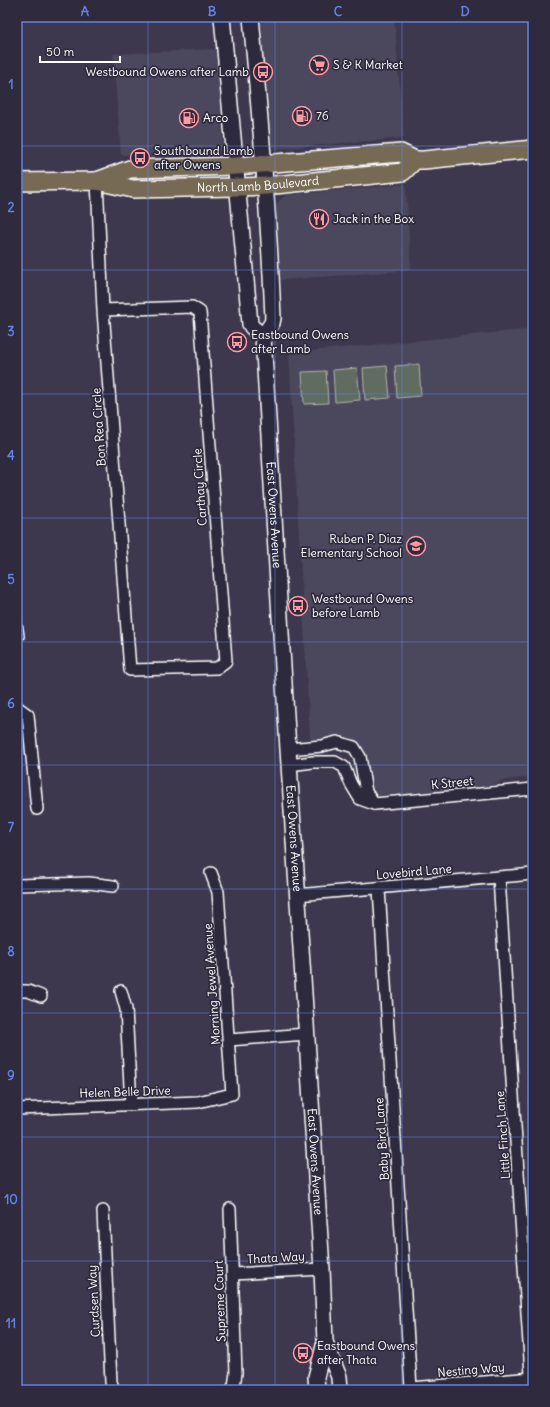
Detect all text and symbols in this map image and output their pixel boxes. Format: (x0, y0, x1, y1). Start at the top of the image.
text: A (81, 3, 90, 20)
text: B (208, 3, 217, 20)
text: C (334, 3, 343, 20)
text: D (460, 3, 470, 20)
scale bar (40, 38, 120, 64)
text: 50 m (46, 44, 75, 59)
supermarket icon: S & K Market (308, 54, 330, 76)
place label: S & K Market (333, 57, 403, 72)
bus stop icon: Westbound Owens after Lamb (252, 61, 274, 83)
place label: Westbound Owens after Lamb (86, 64, 249, 79)
text: 1 (8, 76, 14, 93)
fuel station icon: 76 (291, 105, 313, 127)
fuel station icon: Arco (178, 107, 200, 129)
place label: 76 (316, 108, 329, 123)
place label: Arco (203, 110, 228, 125)
place label: Southbound Lamb after Owens (154, 143, 253, 172)
bus stop icon: Southbound Lamb after Owens (129, 147, 151, 169)
street label: North Lamb Boulevard (197, 173, 320, 195)
text: 2 (7, 199, 15, 216)
restaurant icon: Jack in the Box (308, 208, 330, 230)
place label: Jack in the Box (333, 211, 414, 226)
text: 3 (7, 323, 15, 340)
place label: Eastbound Owens after Lamb (251, 327, 349, 356)
bus stop icon: Eastbound Owens after Lamb (226, 331, 248, 353)
street label: Bon Rea Circle (88, 387, 109, 467)
text: 4 (7, 447, 15, 464)
street label: Carthay Circle (189, 448, 210, 526)
street label: East Owens Avenue (264, 461, 285, 569)
place label: Ruben P. Diaz Elementary School (301, 531, 402, 560)
school or university icon: Ruben P. Diaz Elementary School (405, 535, 427, 557)
text: 5 (7, 571, 15, 588)
place label: Westbound Owens before Lamb (312, 591, 413, 620)
bus stop icon: Westbound Owens before Lamb (287, 595, 309, 617)
text: 6 (7, 695, 15, 712)
street label: K Street (430, 773, 474, 792)
street label: East Owens Avenue (283, 784, 305, 892)
text: 7 (8, 819, 15, 836)
street label: Lovebird Lane (375, 861, 453, 882)
street label: Morning Jewel Avenue (200, 923, 223, 1045)
text: 8 (7, 943, 15, 960)
text: 9 (7, 1067, 15, 1084)
street label: Helen Belle Drive (79, 1082, 171, 1101)
street label: Little Finch Lane (492, 1090, 513, 1180)
street label: Baby Bird Lane (371, 1097, 392, 1181)
street label: East Owens Avenue (305, 1108, 326, 1215)
text: 10 (4, 1191, 18, 1208)
street label: Thata Way (247, 1248, 305, 1267)
street label: Supreme Court (211, 1260, 228, 1342)
street label: Curdsen Way (84, 1264, 103, 1338)
text: 11 (6, 1315, 16, 1332)
place label: Eastbound Owens after Thata (317, 1338, 415, 1367)
bus stop icon: Eastbound Owens after Thata (292, 1342, 314, 1364)
street label: Nesting Way (437, 1359, 505, 1380)

